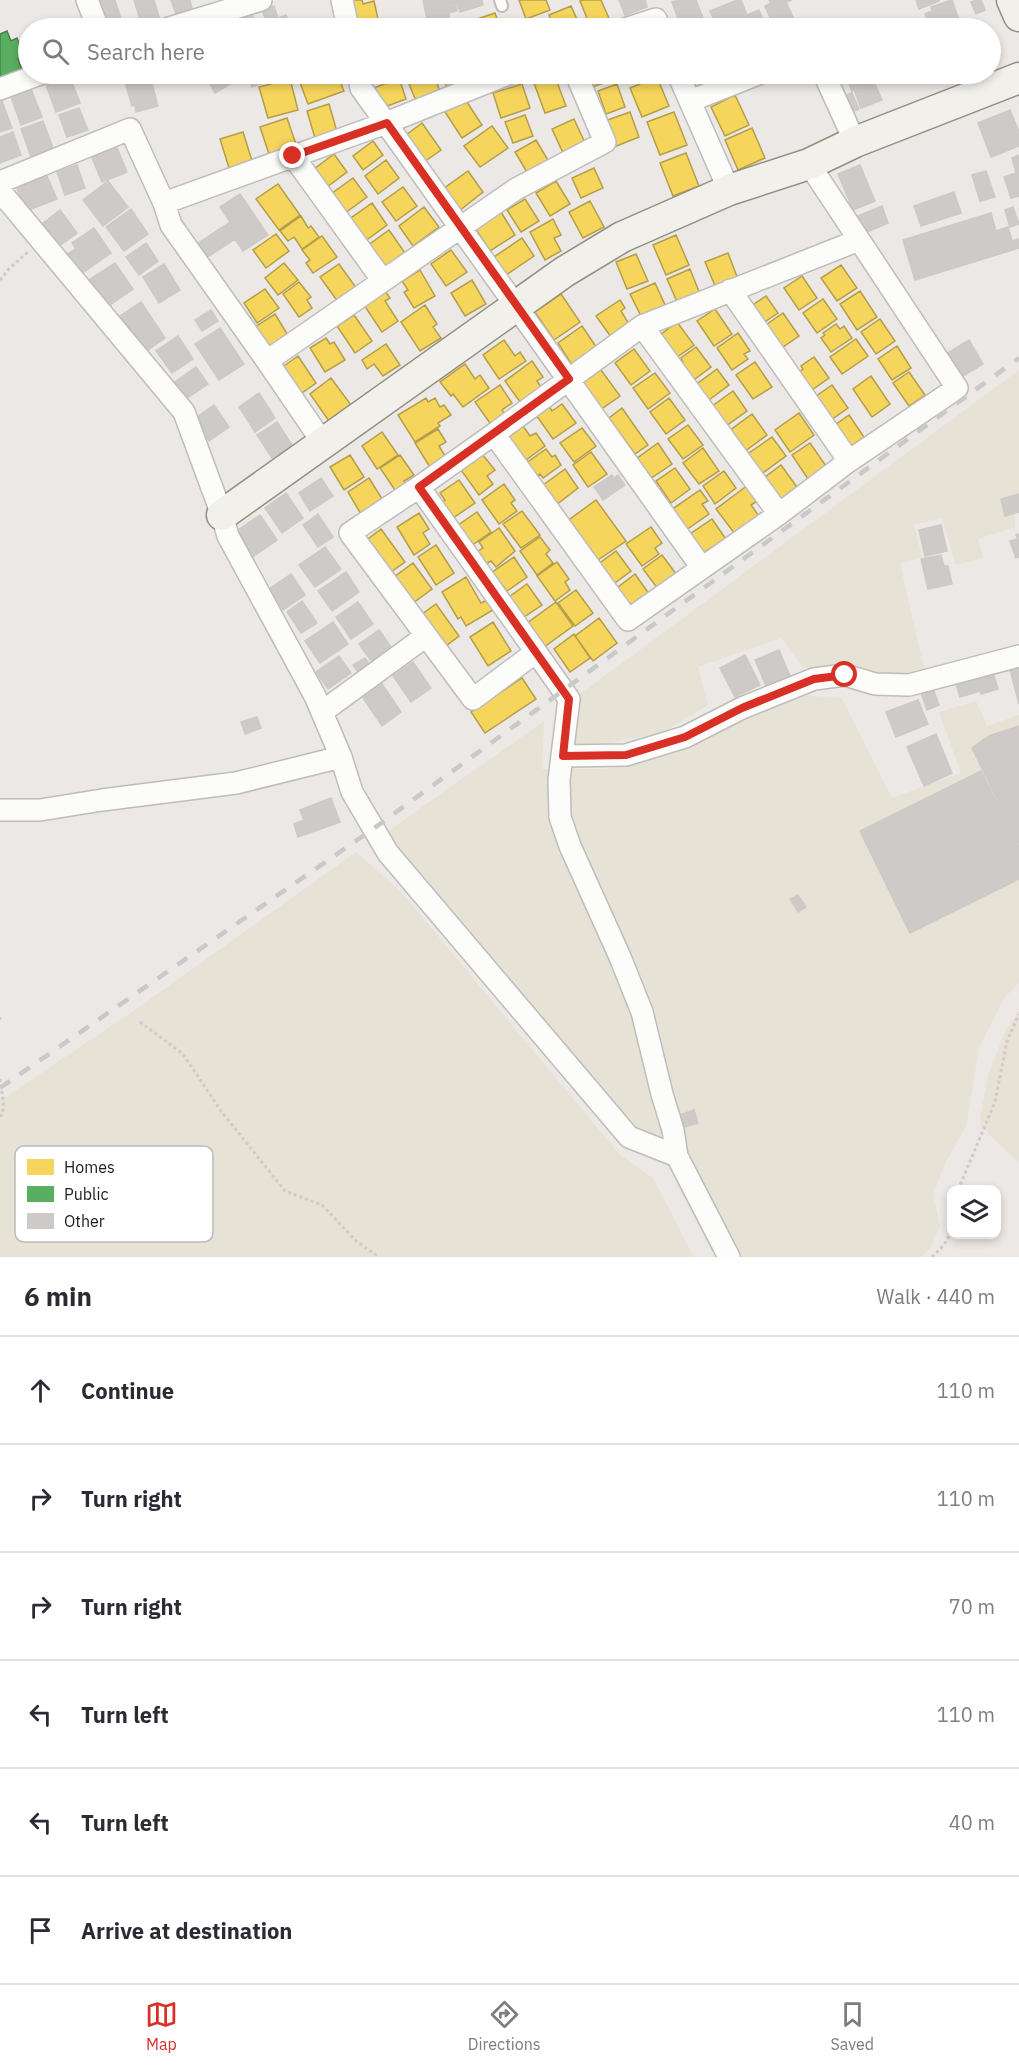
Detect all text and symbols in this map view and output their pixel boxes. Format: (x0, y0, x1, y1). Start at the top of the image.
search box (18, 18, 1001, 84)
icon: search (39, 35, 72, 68)
text: Search here (87, 37, 205, 66)
route end (279, 142, 305, 168)
route start (831, 661, 857, 687)
legend (15, 1146, 213, 1242)
text: Homes (64, 1157, 115, 1177)
text: Public (64, 1184, 108, 1204)
map controls (947, 1185, 1001, 1239)
button: layers (947, 1185, 1001, 1239)
text: Other (64, 1211, 105, 1231)
text: 6 min (24, 1279, 92, 1313)
text: Walk · 440 m (877, 1283, 995, 1310)
icon: ahead (24, 1374, 57, 1407)
text: Continue (81, 1376, 174, 1405)
text: 110 m (937, 1377, 995, 1404)
icon: right (24, 1482, 57, 1515)
text: Turn right (81, 1484, 182, 1513)
text: 110 m (937, 1485, 995, 1512)
icon: right (24, 1590, 57, 1623)
text: Turn right (81, 1592, 182, 1621)
text: 70 m (949, 1593, 995, 1620)
icon: left (24, 1698, 57, 1731)
text: Turn left (81, 1700, 169, 1729)
text: 110 m (937, 1701, 995, 1728)
icon: left (24, 1806, 57, 1839)
text: Turn left (81, 1808, 169, 1837)
text: 40 m (949, 1809, 995, 1836)
icon: arrive (24, 1914, 57, 1947)
text: Arrive at destination (81, 1916, 292, 1945)
tab: Map (145, 1998, 178, 2054)
tab: Directions (468, 1998, 541, 2054)
tab: Saved (831, 1998, 874, 2054)

